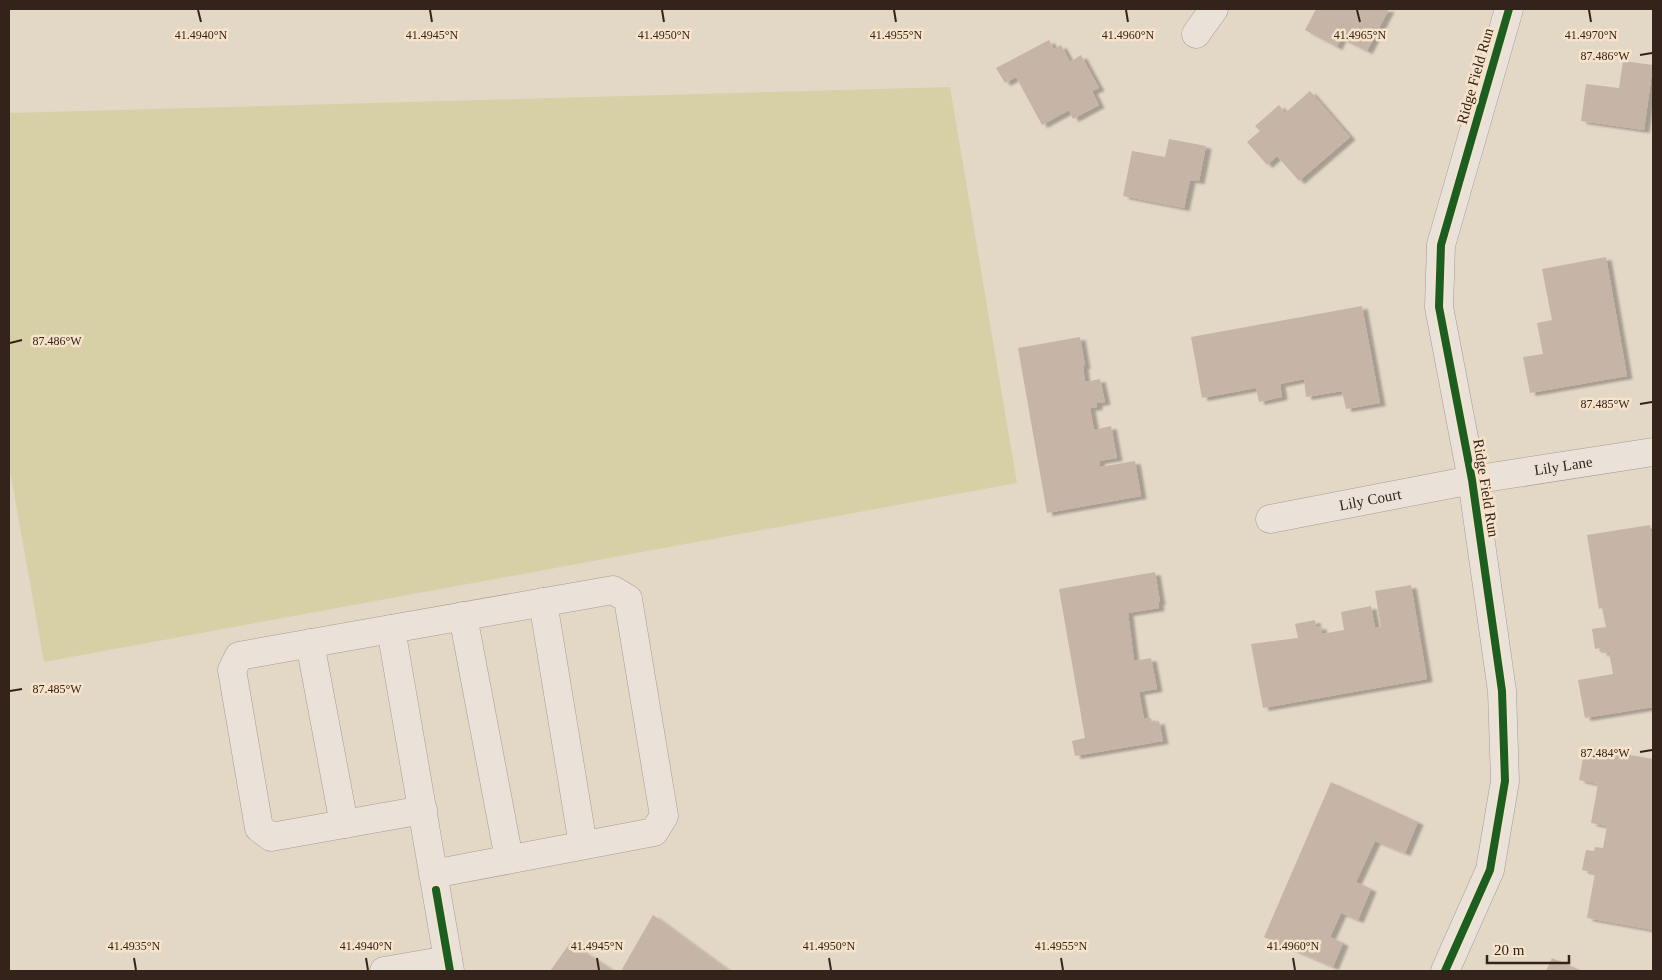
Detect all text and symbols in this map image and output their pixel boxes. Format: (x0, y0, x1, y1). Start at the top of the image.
street label: Ridge Field Run (1454, 26, 1496, 126)
text: 41.4940°N (175, 28, 228, 42)
text: 41.4945°N (406, 28, 459, 42)
text: 41.4950°N (638, 28, 691, 42)
text: 41.4955°N (870, 28, 923, 42)
text: 41.4960°N (1102, 28, 1155, 42)
text: 41.4965°N (1334, 28, 1387, 42)
text: 41.4970°N (1565, 28, 1618, 42)
text: 87.486°W (1580, 49, 1630, 63)
text: 87.486°W (32, 334, 82, 348)
text: 87.485°W (1580, 397, 1630, 411)
street label: Ridge Field Run (1470, 438, 1502, 539)
street label: Lily Lane (1533, 453, 1594, 478)
street label: Lily Court (1338, 486, 1403, 513)
text: 87.485°W (32, 682, 82, 696)
text: 87.484°W (1580, 746, 1630, 760)
scale bar (1487, 932, 1570, 964)
text: 41.4935°N (108, 939, 161, 953)
text: 41.4940°N (340, 939, 393, 953)
text: 41.4945°N (571, 939, 624, 953)
text: 41.4950°N (803, 939, 856, 953)
text: 41.4955°N (1035, 939, 1088, 953)
text: 41.4960°N (1267, 939, 1320, 953)
text: 20 m (1494, 942, 1525, 958)

